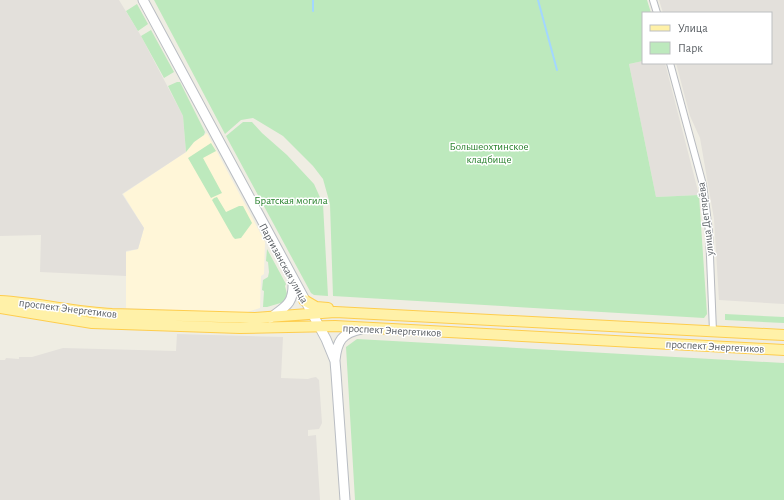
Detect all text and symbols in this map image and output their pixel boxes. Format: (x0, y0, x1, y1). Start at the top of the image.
legend (642, 12, 772, 64)
text: Улица (678, 22, 708, 34)
text: Парк (678, 42, 703, 54)
park label: Большеохтинское кладбище (449, 141, 529, 165)
street label: улица Дегтярёва (696, 182, 716, 257)
park label: Братская могила (254, 195, 328, 206)
street label: Партизанская улица (257, 221, 310, 305)
street label: проспект Энергетиков (18, 297, 118, 320)
street label: проспект Энергетиков (342, 322, 442, 339)
street label: проспект Энергетиков (665, 338, 765, 355)

